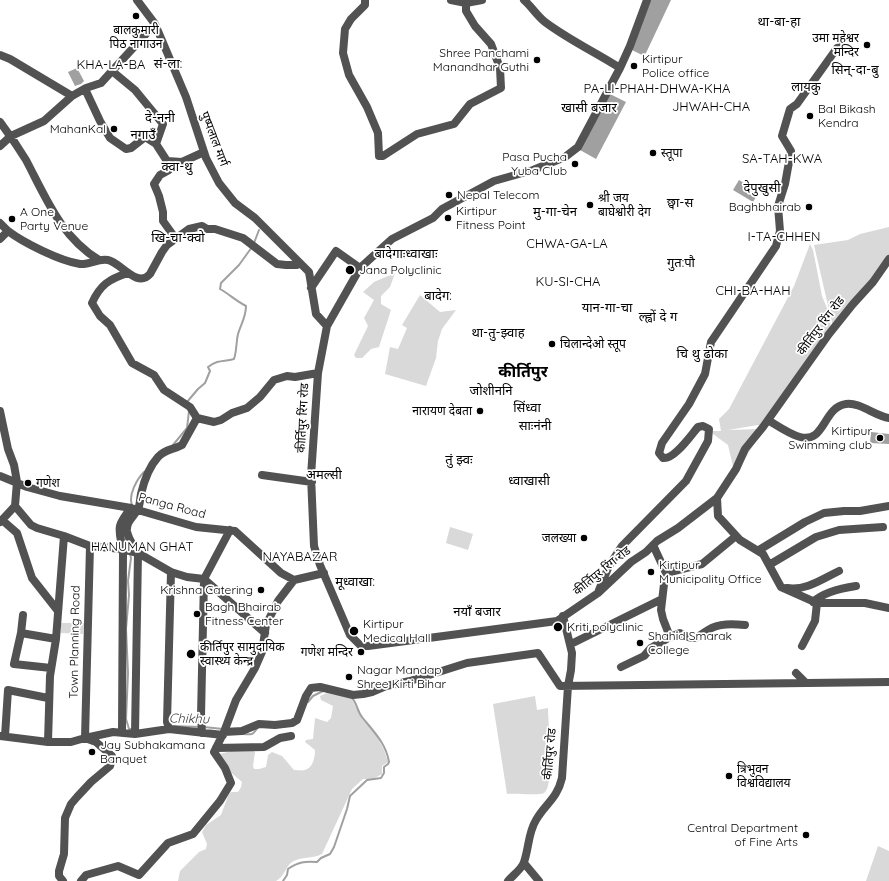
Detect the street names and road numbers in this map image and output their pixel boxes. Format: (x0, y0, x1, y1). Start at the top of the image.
street label: पुष्पलाल मार्ग (197, 110, 231, 168)
street label: कीर्तिपुर रिंग रोड (794, 294, 848, 358)
street label: कीर्तिपुर रिंग रोड (294, 383, 312, 453)
street label: Panga Road (137, 490, 207, 522)
street label: कीर्तिपुर रिंग रोड (570, 543, 634, 599)
street label: Town Planning Road (67, 585, 83, 699)
street label: कीर्तिपुर रोड (541, 728, 559, 780)

